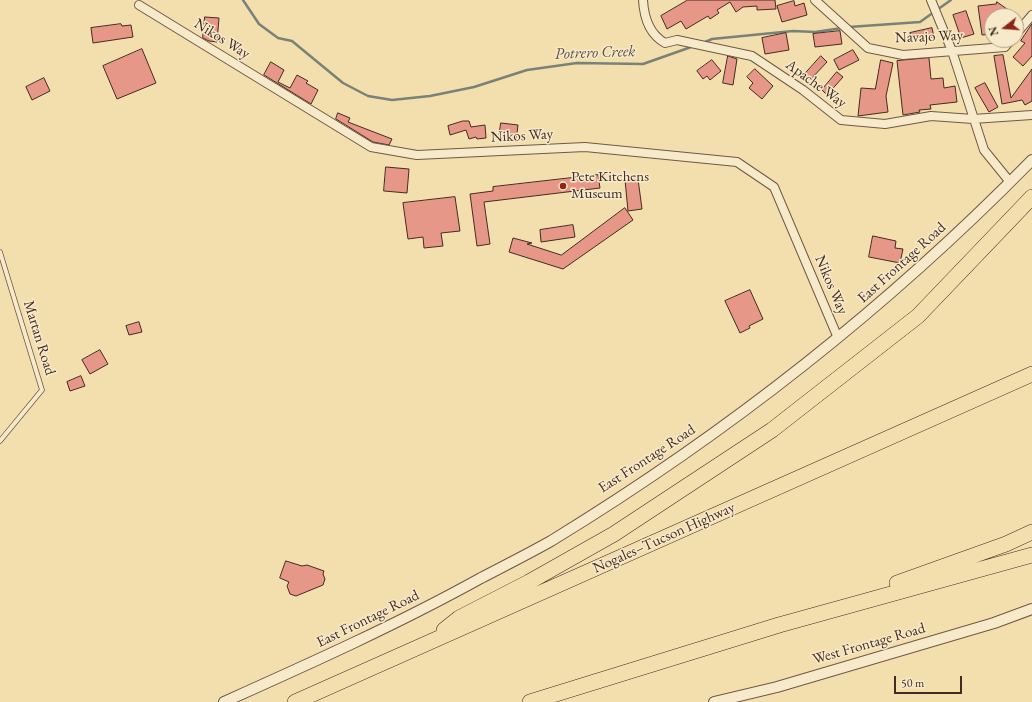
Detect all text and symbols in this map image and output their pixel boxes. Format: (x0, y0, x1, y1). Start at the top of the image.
north arrow (984, 8, 1024, 48)
street label: Nikos Way (191, 15, 253, 63)
text: N (985, 25, 1001, 38)
street label: Navajo Way (895, 27, 963, 47)
water label: Potrero Creek (554, 42, 636, 64)
street label: Apache Way (782, 56, 850, 112)
street label: Nikos Way (490, 125, 554, 147)
place label: Pete Kitchens Museum (571, 168, 649, 203)
marker: Pete Kitchens Museum (558, 181, 568, 191)
street label: East Frontage Road (854, 219, 950, 307)
street label: Nikos Way (811, 253, 851, 317)
street label: Martan Road (19, 298, 59, 378)
street label: East Frontage Road (595, 421, 699, 497)
street label: Nogales–Tucson Highway (590, 499, 738, 577)
street label: East Frontage Road (314, 586, 422, 652)
street label: West Frontage Road (811, 619, 927, 669)
scale bar (896, 668, 964, 694)
text: 50 m (901, 675, 924, 691)

